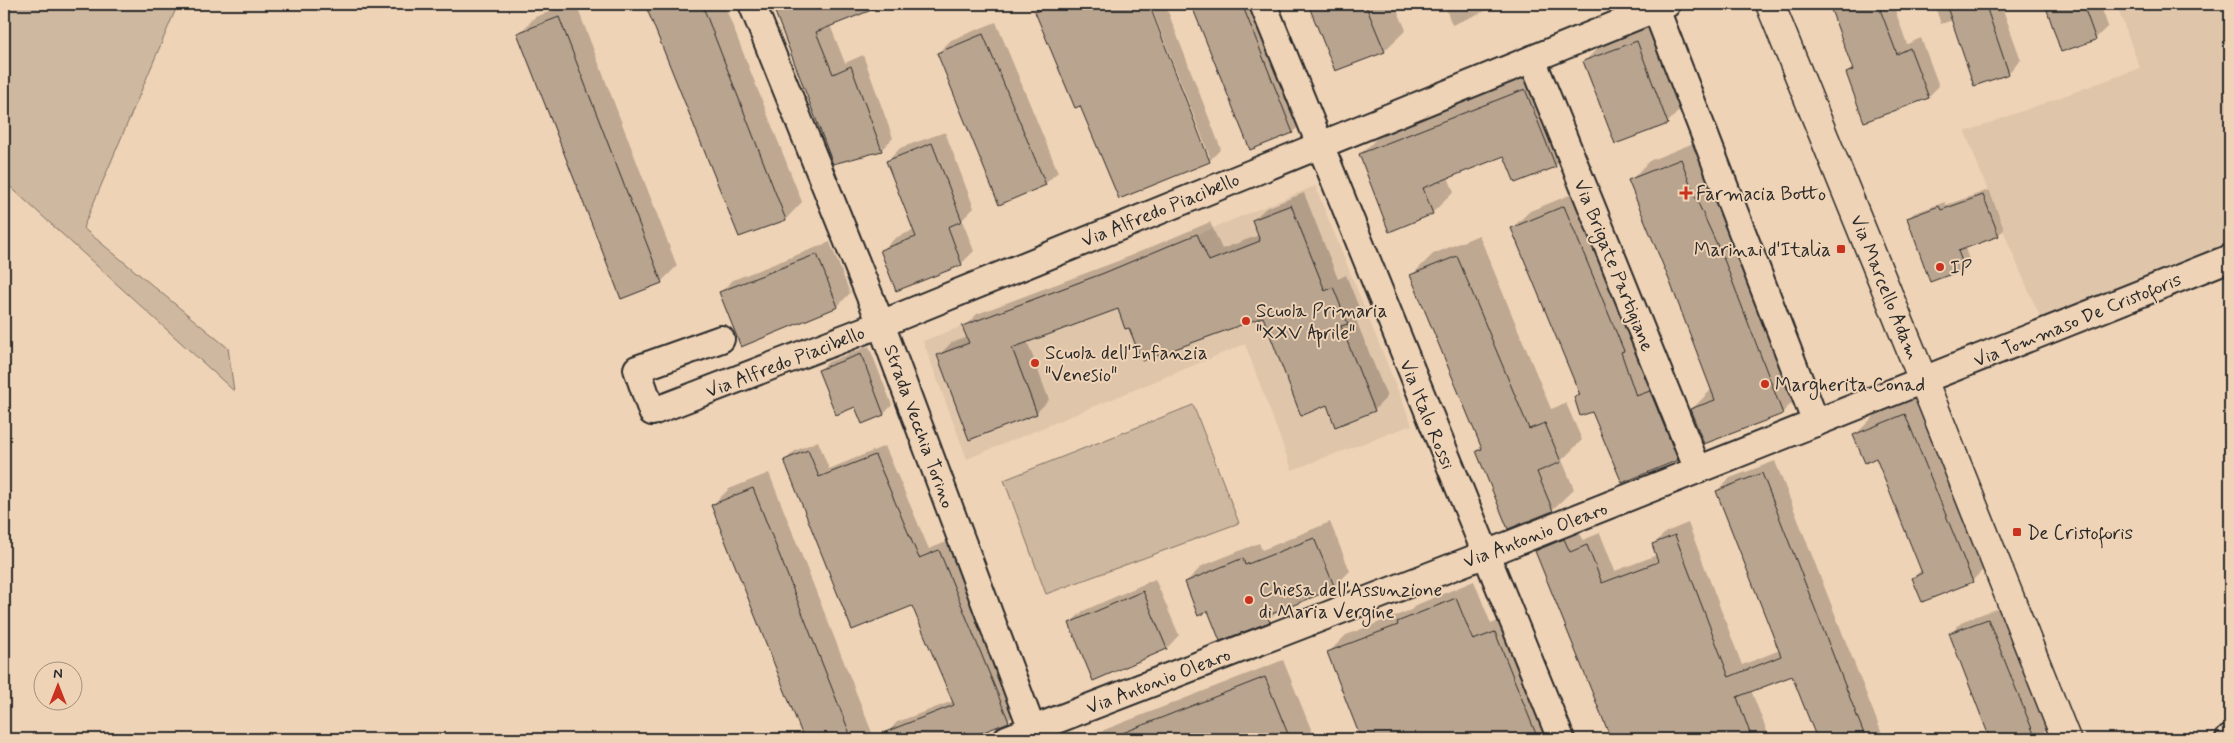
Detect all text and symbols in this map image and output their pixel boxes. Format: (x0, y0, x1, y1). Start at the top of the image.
street label: Via Alfredo Piacibello (1078, 167, 1243, 254)
street label: Via Brigate Partigiane (1566, 176, 1660, 356)
place label: Farmacia Botto (1696, 182, 1826, 207)
marker: Farmacia Botto (1680, 187, 1692, 199)
street label: Via Marcello Adam (1844, 211, 1925, 364)
place label: Marinai d'Italia (1694, 238, 1831, 263)
marker: Marinai d'Italia (1835, 243, 1847, 255)
place label: IP (1950, 256, 1973, 281)
marker: IP (1934, 261, 1946, 273)
street label: Via Tommaso De Cristoforis (1970, 267, 2186, 376)
place label: Scuola Primaria "XXV Aprile" (1256, 299, 1388, 348)
marker: Scuola Primaria "XXV Aprile" (1240, 315, 1252, 327)
street label: Via Alfredo Piacibello (702, 321, 869, 404)
street label: Strada Vecchia Torino (877, 341, 960, 512)
place label: Scuola dell'Infanzia "Venesio" (1045, 341, 1208, 388)
street label: Via Italo Rossi (1393, 356, 1460, 473)
marker: Scuola dell'Infanzia "Venesio" (1029, 357, 1041, 369)
place label: Margherita Conad (1775, 373, 1925, 400)
marker: Margherita Conad (1759, 378, 1771, 390)
street label: Via Antonio Olearo (1460, 496, 1611, 574)
place label: De Cristoforis (2027, 521, 2133, 549)
marker: De Cristoforis (2011, 526, 2023, 538)
place label: Chiesa dell'Assunzione di Maria Vergine (1259, 578, 1442, 627)
marker: Chiesa dell'Assunzione di Maria Vergine (1243, 594, 1255, 606)
street label: Via Antonio Olearo (1083, 642, 1234, 720)
north arrow (32, 660, 82, 710)
text: N (53, 665, 63, 683)

